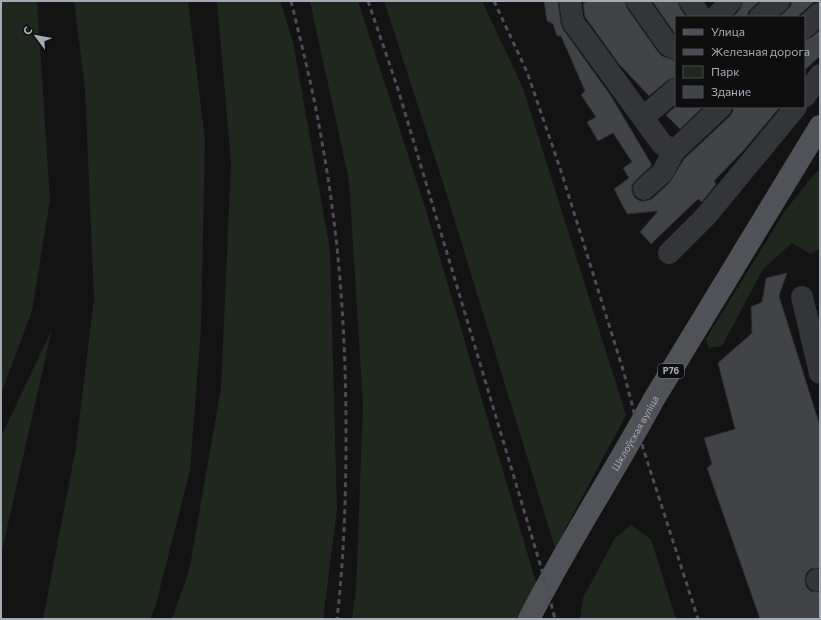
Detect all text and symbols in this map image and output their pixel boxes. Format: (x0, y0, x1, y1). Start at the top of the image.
north arrow (16, 16, 56, 56)
legend (675, 16, 805, 108)
text: С (20, 23, 35, 37)
text: Улица (711, 24, 745, 38)
text: Железная дорога (711, 44, 810, 58)
text: Парк (711, 64, 740, 78)
text: Здание (711, 84, 751, 98)
road number: Р76 (658, 364, 684, 378)
street label: Шклоўская вуліца (609, 393, 661, 473)

